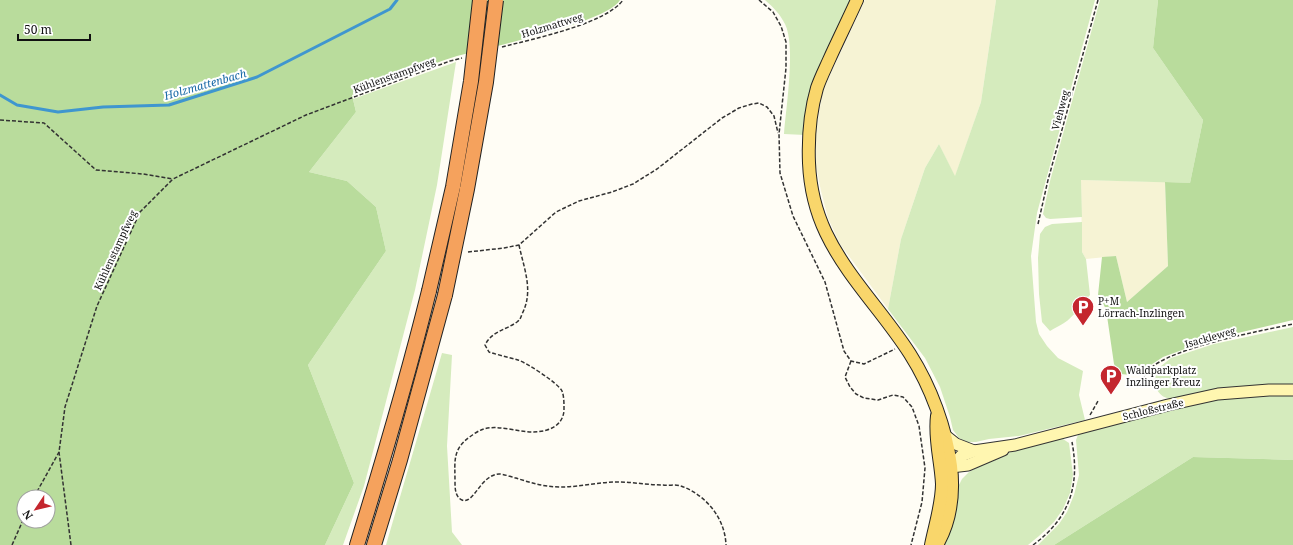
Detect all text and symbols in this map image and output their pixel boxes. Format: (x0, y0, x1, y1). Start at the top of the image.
street label: Holzmattweg (520, 9, 585, 41)
scale bar (18, 16, 90, 42)
text: 50 m (24, 21, 52, 38)
street label: Kühlenstampfweg (351, 53, 438, 96)
water label: Holzmattenbach (161, 65, 248, 103)
street label: Viehweg (1048, 88, 1072, 132)
street label: Kühlenstampfweg (90, 207, 140, 292)
parking icon: P+M Lörrach-Inzlingen (1070, 294, 1096, 327)
place label: P+M Lörrach-Inzlingen (1098, 294, 1185, 320)
street label: Isackleweg (1183, 323, 1238, 351)
parking icon: Waldparkplatz Inzlinger Kreuz (1098, 363, 1124, 396)
place label: Waldparkplatz Inzlinger Kreuz (1126, 363, 1201, 389)
street label: Schloßstraße (1121, 395, 1185, 423)
north arrow (16, 489, 56, 529)
text: N (19, 507, 36, 523)

